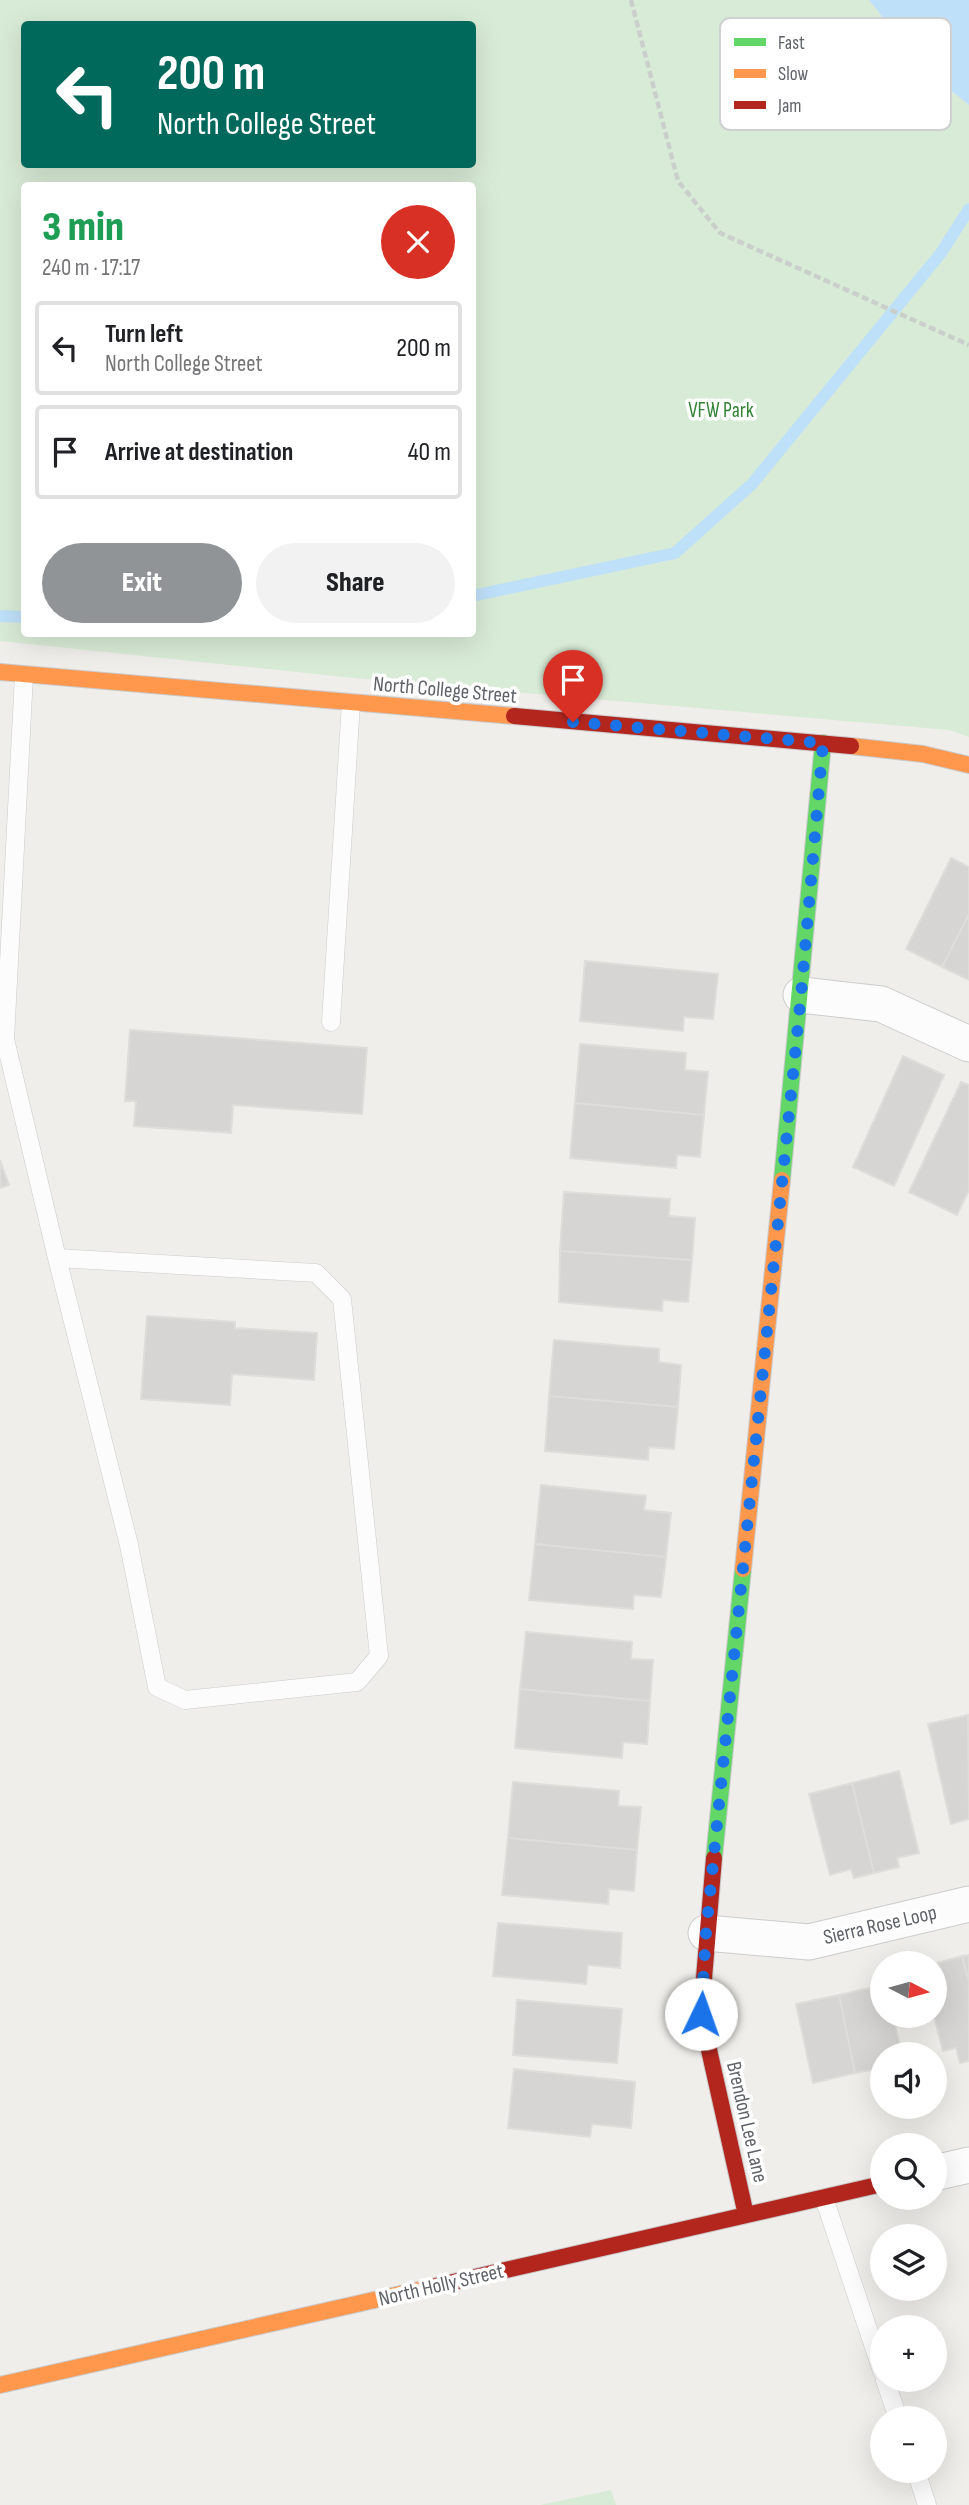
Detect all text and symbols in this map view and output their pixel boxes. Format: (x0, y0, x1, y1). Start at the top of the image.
legend (720, 18, 951, 130)
text: Fast (778, 32, 805, 55)
text: 200 m (157, 45, 265, 104)
icon: left (42, 49, 133, 140)
text: Slow (778, 63, 808, 86)
text: Jam (777, 95, 801, 118)
text: North College Street (157, 105, 376, 144)
text: 3 min (42, 202, 124, 253)
button: close (381, 205, 455, 279)
text: 240 m · 17:17 (42, 254, 140, 282)
text: Turn left (105, 319, 183, 350)
icon: left (46, 329, 84, 367)
text: 200 m (396, 333, 451, 364)
text: North College Street (105, 350, 262, 378)
park label: VFW Park (688, 398, 754, 423)
icon: arrive (46, 433, 84, 471)
text: Arrive at destination (105, 437, 293, 468)
text: 40 m (408, 437, 451, 468)
button: Exit (42, 543, 242, 623)
button: Share (256, 543, 455, 623)
pin (543, 650, 603, 722)
icon: arrive (554, 661, 592, 699)
street label: North College Street (372, 671, 518, 709)
street label: Sierra Rose Loop (821, 1900, 939, 1950)
north arrow (870, 1951, 947, 2028)
map controls (870, 1951, 947, 2483)
position arrow (664, 1977, 738, 2051)
button: sound (870, 2042, 947, 2119)
street label: Brendon Lee Lane (721, 2059, 773, 2185)
button: search (870, 2133, 947, 2210)
button: layers (870, 2224, 947, 2301)
street label: North Holly Street (376, 2258, 506, 2312)
button: + (870, 2315, 947, 2392)
button: − (870, 2406, 947, 2483)

